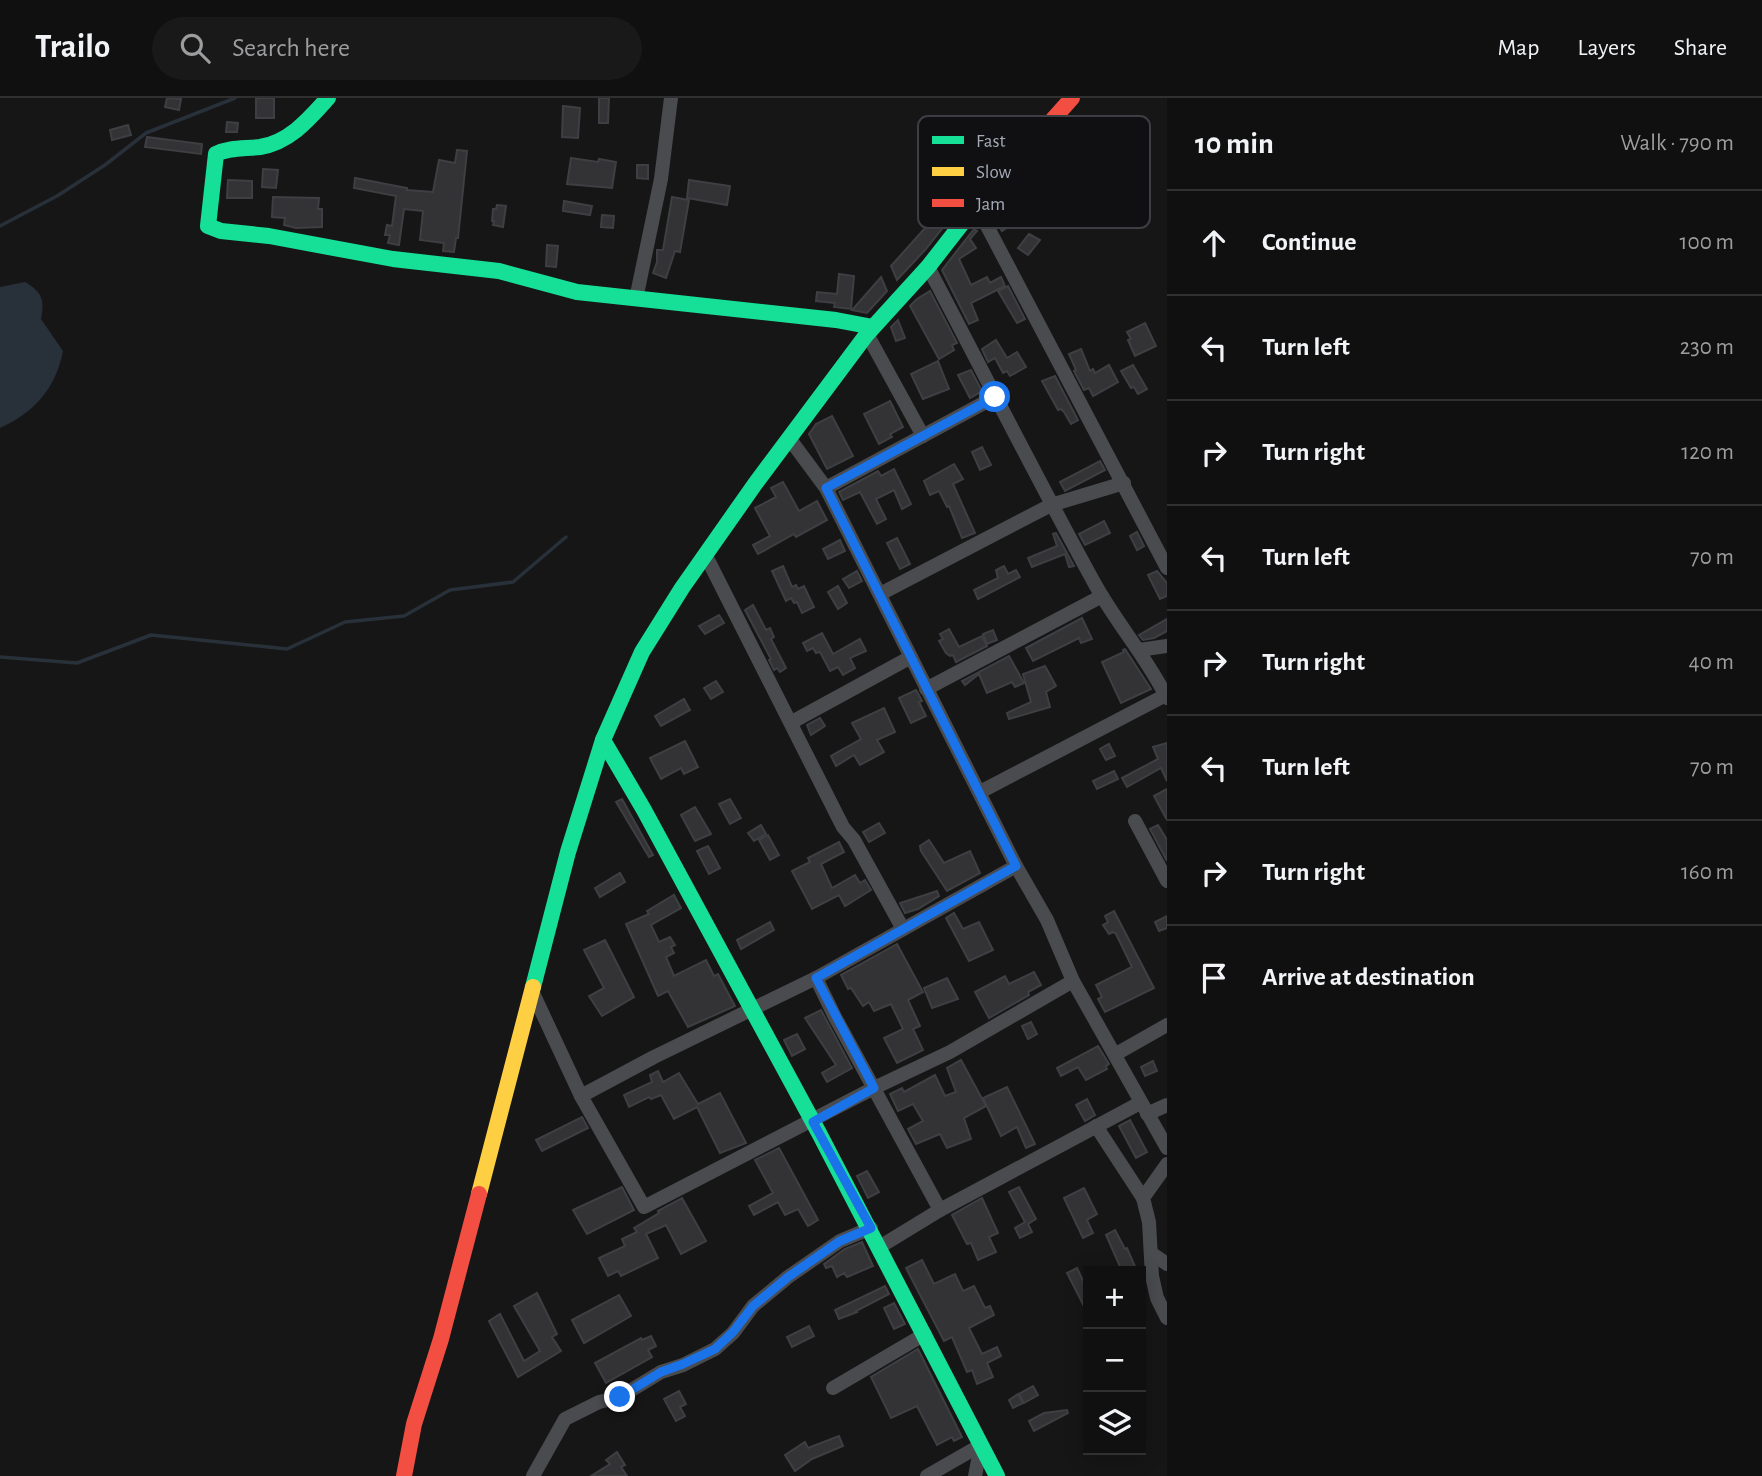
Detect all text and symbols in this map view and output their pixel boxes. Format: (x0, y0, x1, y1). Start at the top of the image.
search box (152, 17, 642, 80)
icon: search (176, 29, 214, 67)
text: Trailo (35, 31, 110, 64)
text: Search here (232, 35, 350, 61)
text: Map (1497, 36, 1539, 60)
text: Layers (1577, 36, 1636, 60)
text: Share (1674, 36, 1727, 60)
legend (918, 116, 1150, 228)
text: 10 min (1195, 129, 1274, 159)
text: Fast (976, 132, 1006, 151)
text: Walk · 790 m (1620, 132, 1734, 155)
text: Slow (976, 163, 1012, 182)
text: Jam (976, 195, 1005, 214)
icon: ahead (1195, 224, 1233, 262)
text: Continue (1262, 229, 1357, 255)
text: 100 m (1680, 231, 1734, 254)
icon: left (1195, 329, 1233, 367)
text: Turn left (1262, 334, 1350, 360)
text: 230 m (1680, 336, 1734, 359)
route start (979, 381, 1010, 412)
icon: right (1195, 434, 1233, 472)
text: Turn right (1262, 439, 1365, 465)
text: 120 m (1681, 441, 1734, 464)
icon: left (1195, 539, 1233, 577)
text: Turn left (1262, 544, 1350, 570)
text: 70 m (1690, 546, 1734, 569)
icon: right (1195, 644, 1233, 682)
text: Turn right (1262, 649, 1365, 675)
text: 40 m (1689, 651, 1734, 674)
icon: left (1195, 749, 1233, 787)
text: Turn left (1262, 754, 1350, 780)
text: 70 m (1690, 756, 1734, 779)
icon: right (1195, 854, 1233, 892)
text: Turn right (1262, 859, 1365, 885)
text: 160 m (1681, 861, 1734, 884)
icon: arrive (1195, 959, 1233, 997)
text: Arrive at destination (1262, 964, 1475, 990)
map controls (1083, 1266, 1146, 1455)
button: + (1083, 1266, 1146, 1329)
button: − (1083, 1329, 1146, 1392)
route end (604, 1381, 635, 1412)
button: layers (1083, 1392, 1146, 1455)

